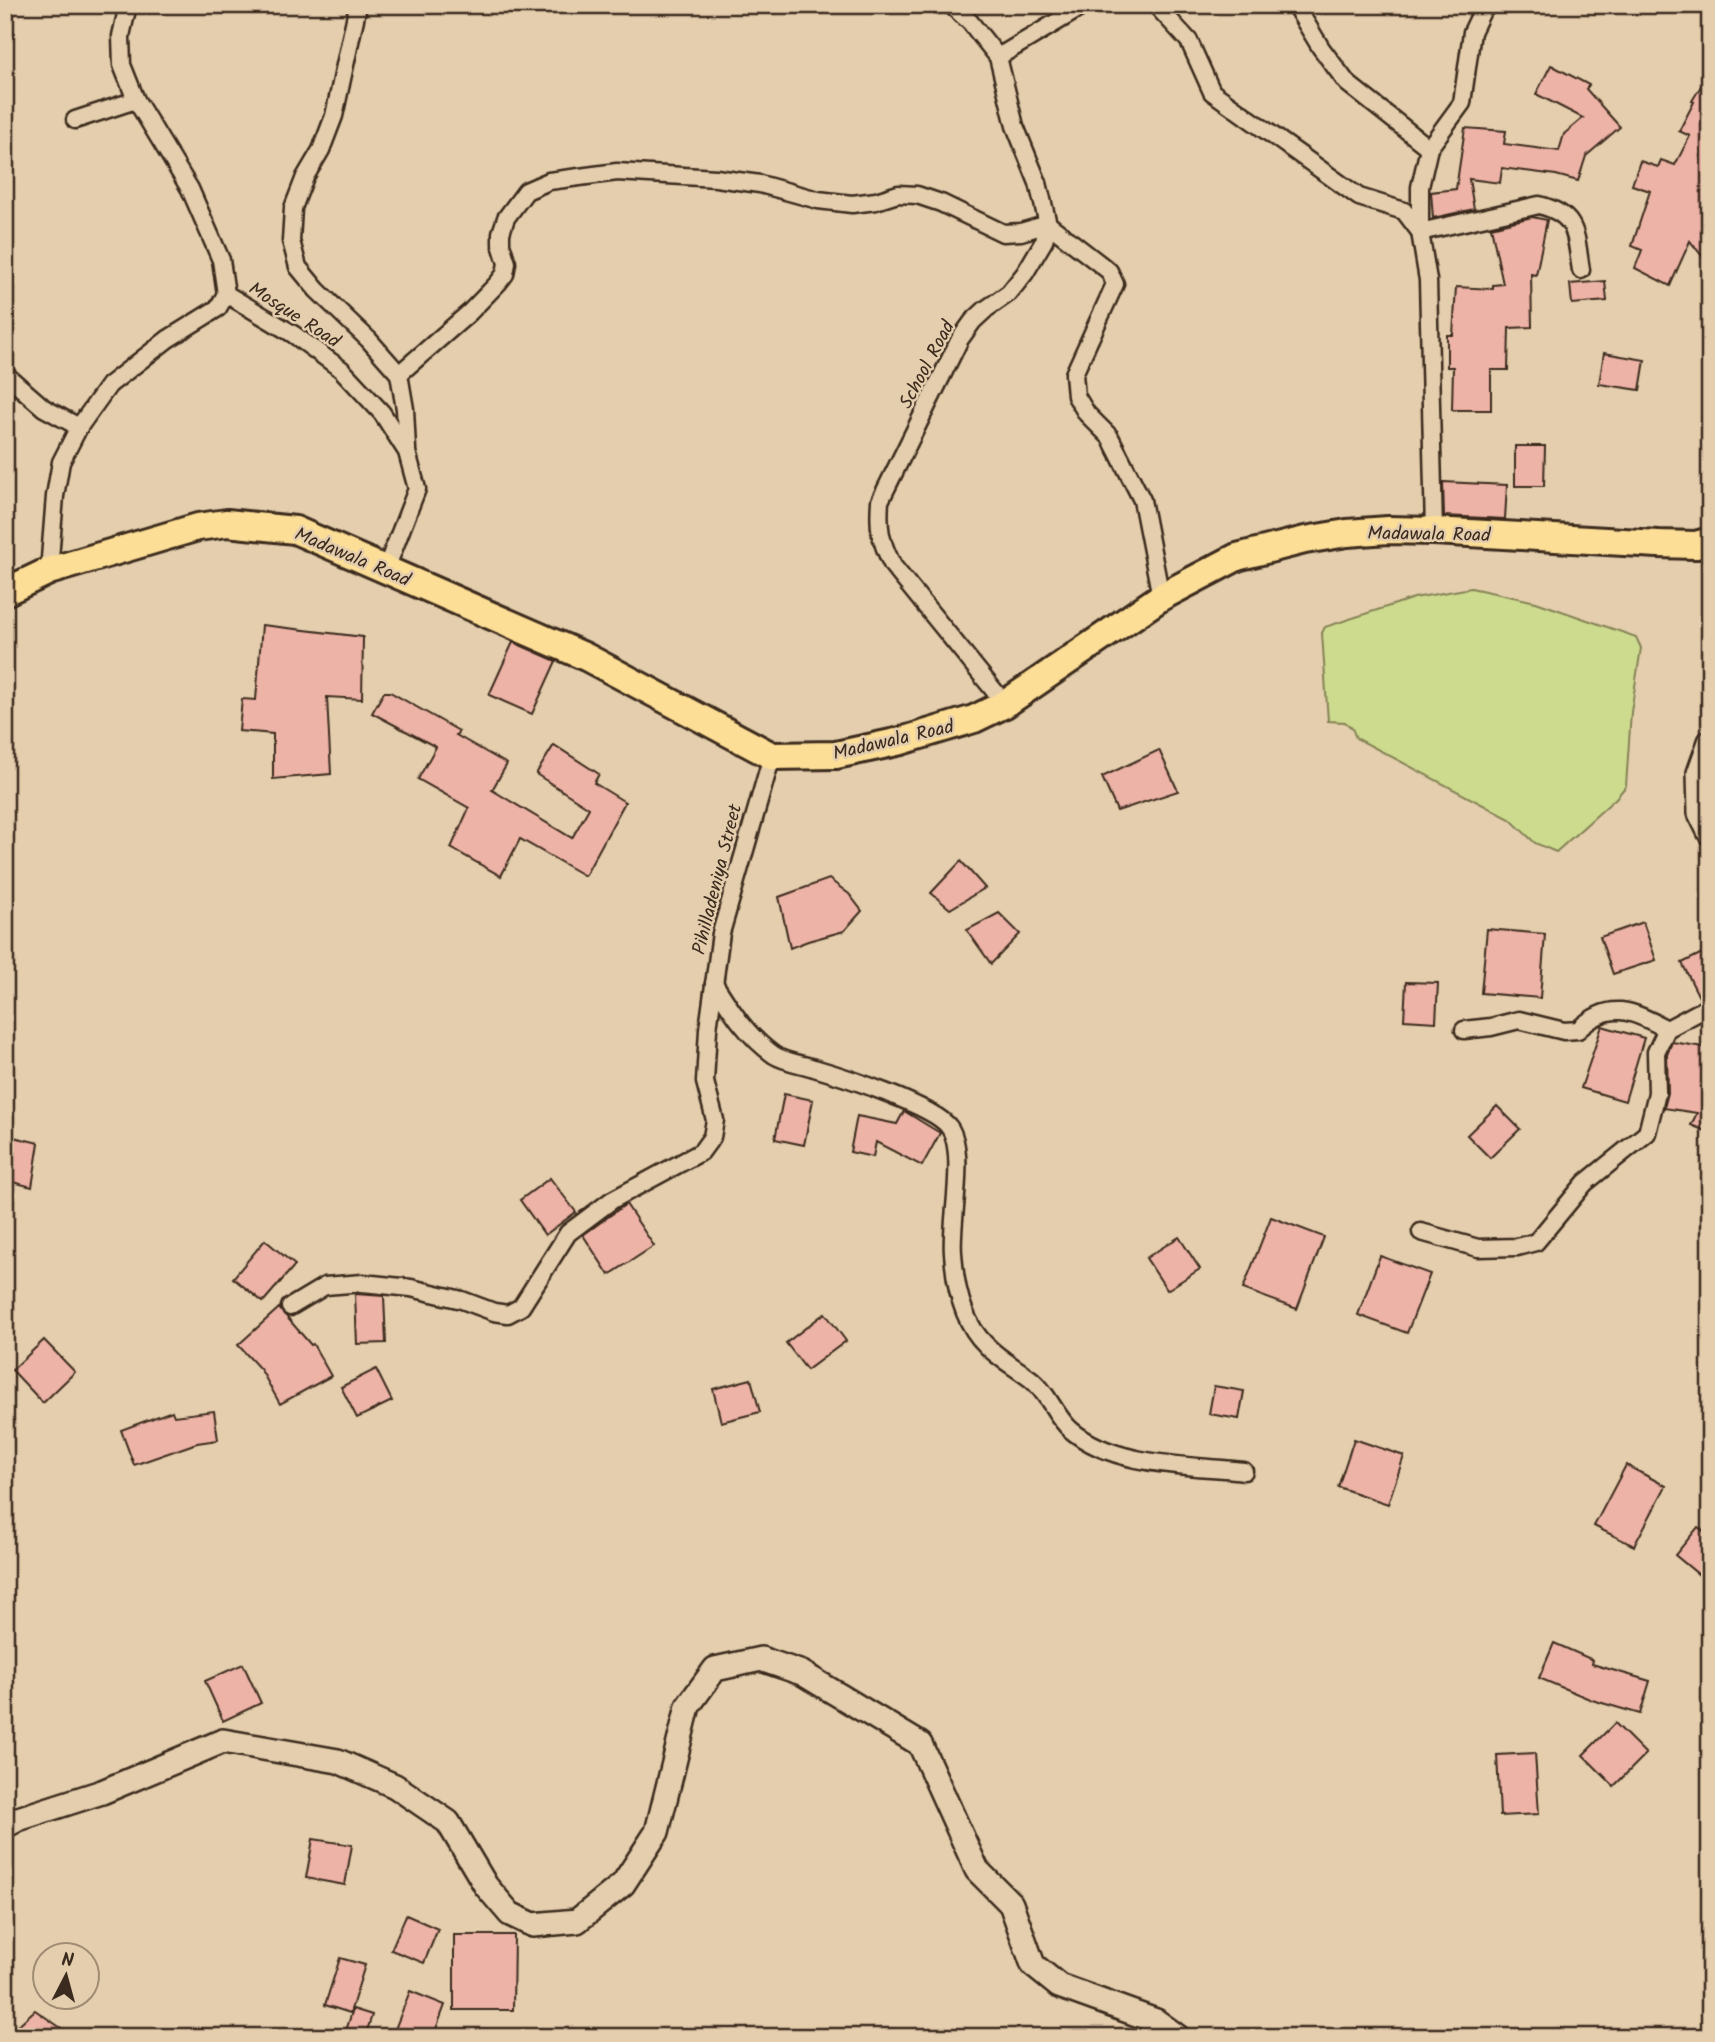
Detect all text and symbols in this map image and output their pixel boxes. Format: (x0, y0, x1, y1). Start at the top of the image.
street label: Mosque Road (242, 275, 346, 357)
street label: School Road (892, 315, 964, 415)
street label: Madawala Road (1367, 519, 1491, 551)
street label: Madawala Road (290, 520, 415, 596)
street label: Madawala Road (830, 712, 957, 769)
street label: Pihilladeniya Street (685, 800, 751, 958)
north arrow (32, 1940, 102, 2010)
text: N (60, 1946, 75, 1977)

